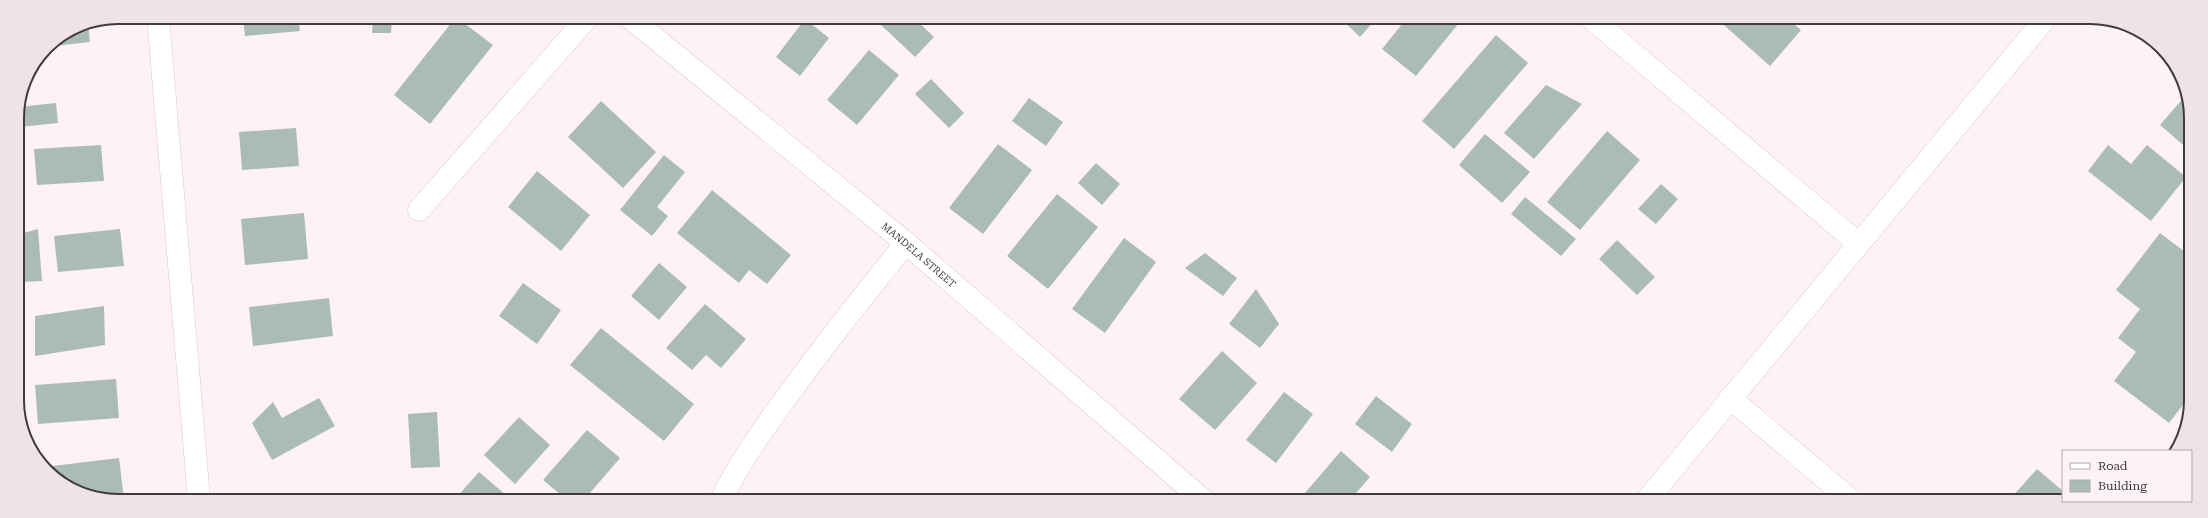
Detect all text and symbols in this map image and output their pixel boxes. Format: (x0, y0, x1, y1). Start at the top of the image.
street label: MANDELA STREET (879, 221, 958, 290)
legend (2062, 450, 2192, 502)
text: Road (2098, 459, 2128, 473)
text: Building (2098, 479, 2147, 493)

